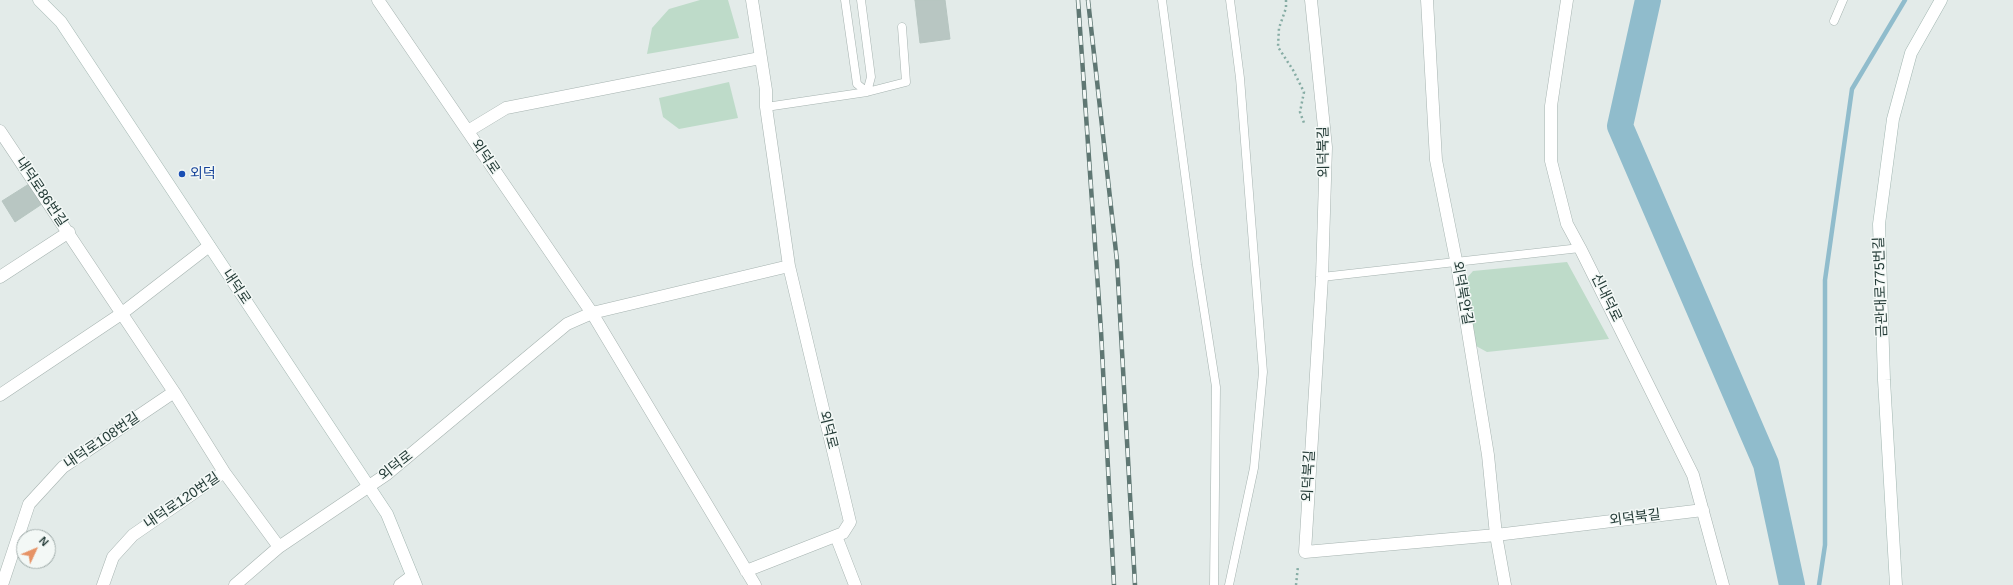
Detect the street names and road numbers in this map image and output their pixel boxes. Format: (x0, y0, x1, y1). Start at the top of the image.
street label: 외덕북길 (1315, 126, 1333, 178)
street label: 외덕로 (467, 136, 503, 178)
street label: 내덕로86번길 (12, 154, 70, 230)
street label: 금관대로775번길 (1871, 236, 1891, 338)
street label: 외덕북안길 (1448, 260, 1476, 326)
street label: 내덕로 (218, 266, 254, 308)
street label: 신내덕로 (1587, 271, 1625, 325)
street label: 내덕로108번길 (61, 409, 143, 473)
street label: 외덕로 (815, 409, 841, 451)
street label: 외덕로 (376, 447, 416, 485)
street label: 외덕북길 (1299, 450, 1319, 502)
street label: 내덕로120번길 (141, 469, 223, 533)
street label: 외덕북길 (1608, 507, 1662, 529)

